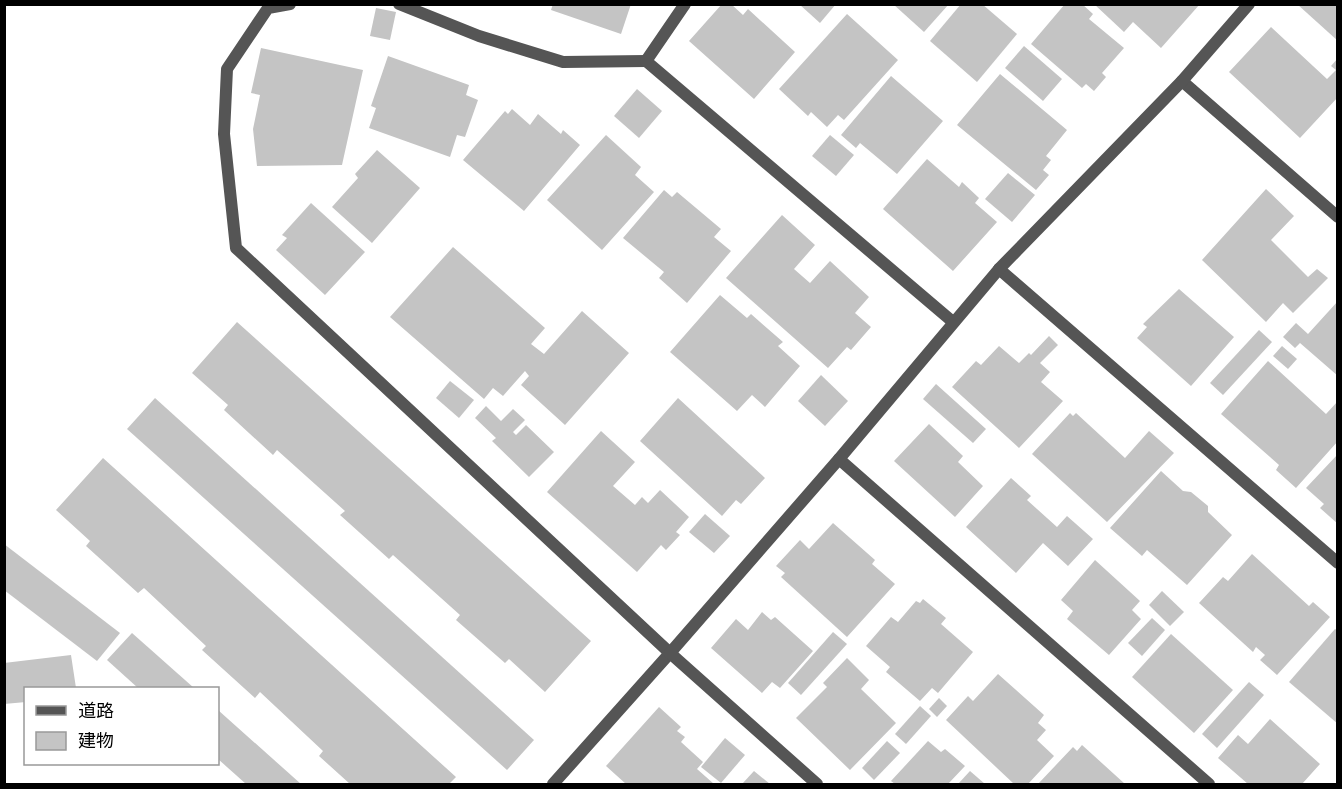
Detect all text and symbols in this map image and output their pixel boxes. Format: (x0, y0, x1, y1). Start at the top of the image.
legend (24, 687, 219, 765)
text: 道路 (78, 701, 114, 721)
text: 建物 (78, 731, 114, 751)

